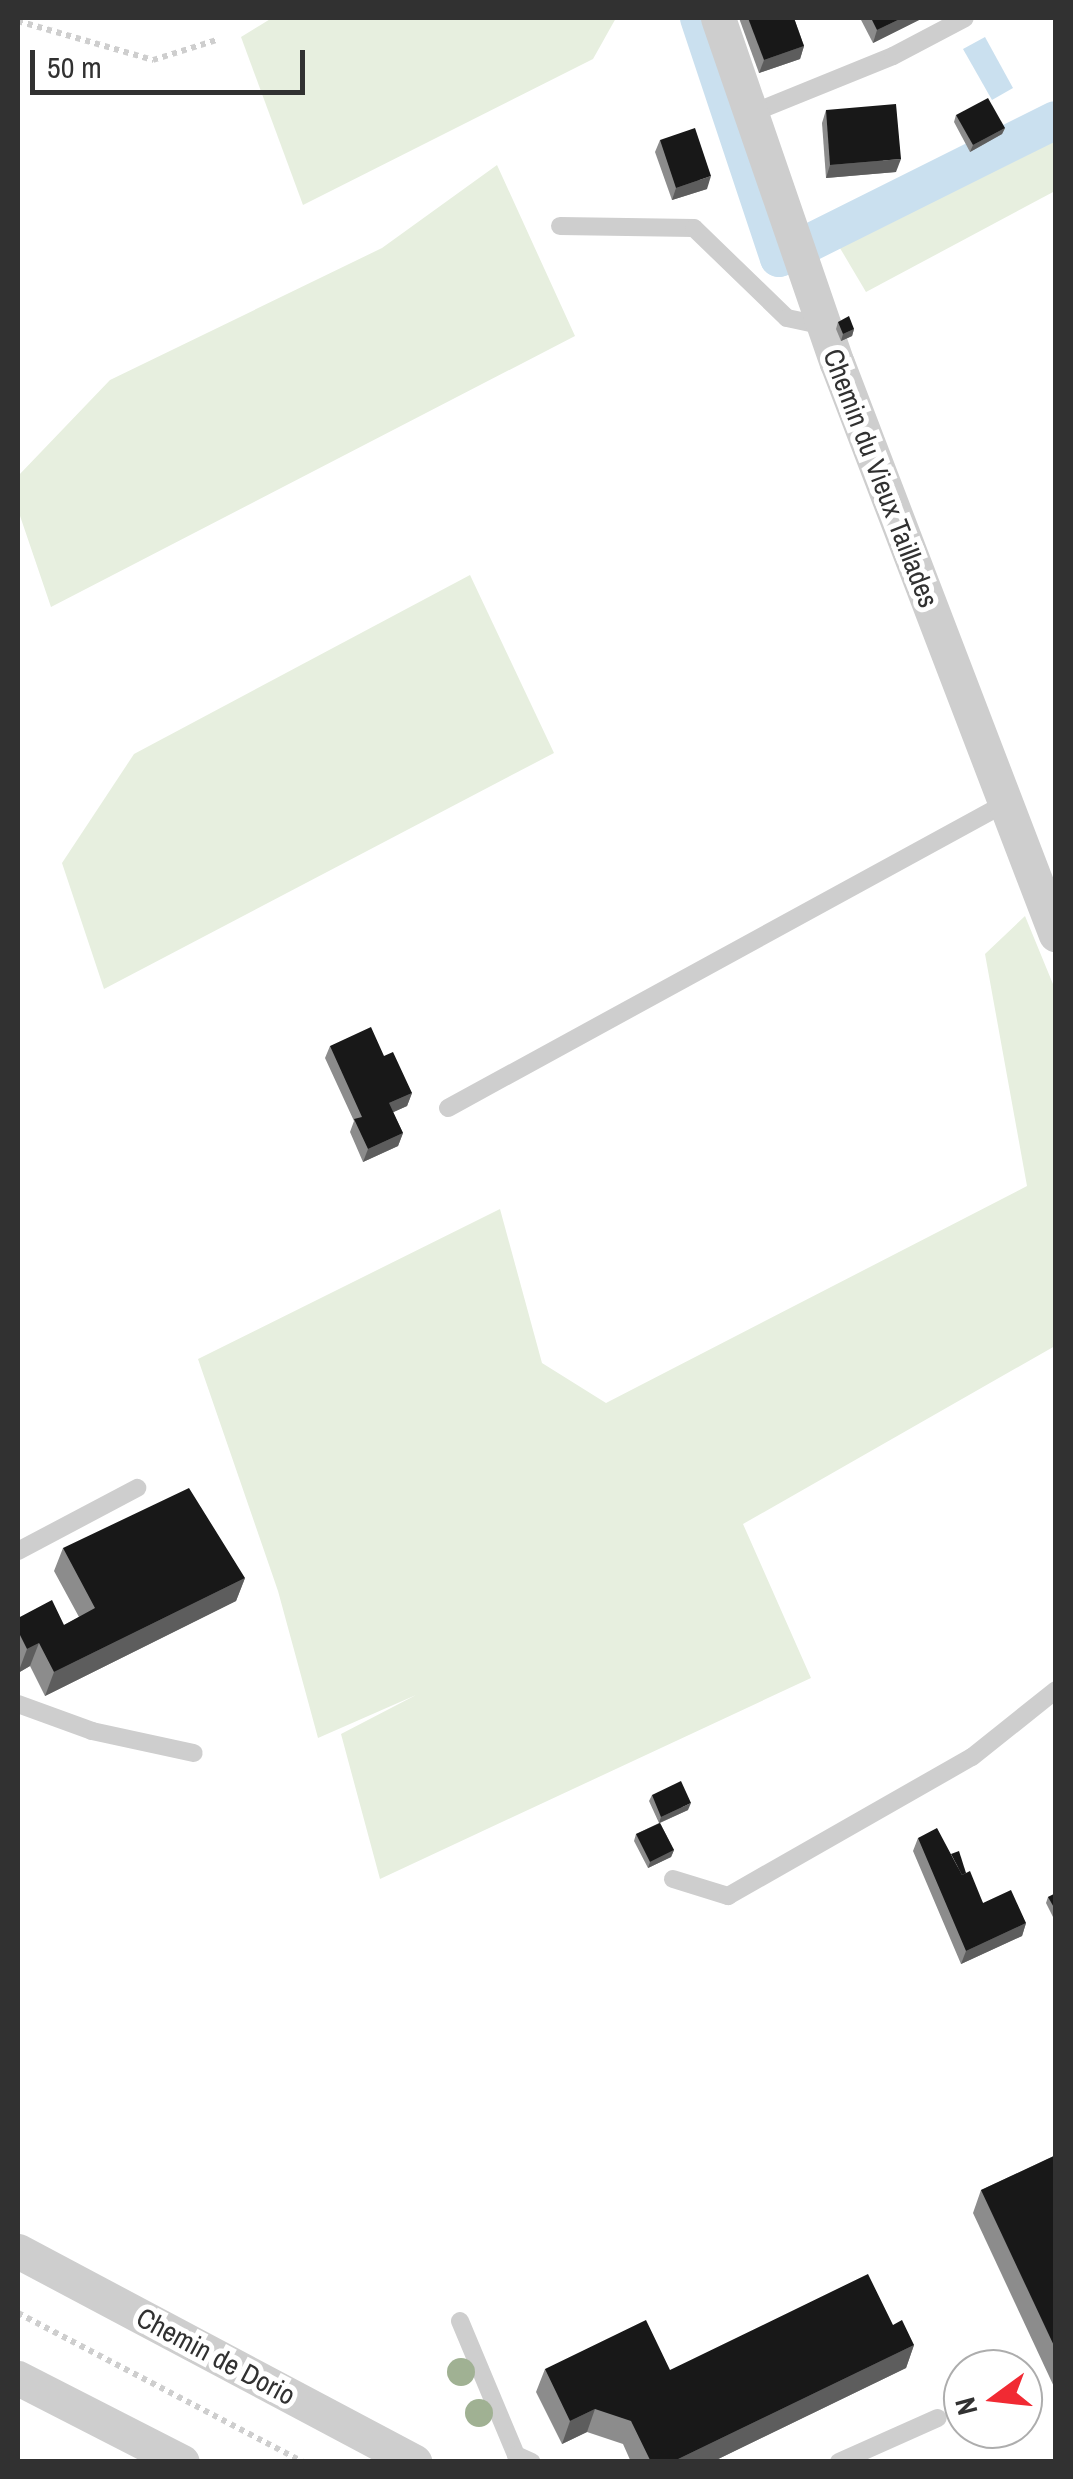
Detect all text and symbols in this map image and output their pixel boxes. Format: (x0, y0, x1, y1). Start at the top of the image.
scale bar (35, 30, 310, 92)
text: 50 m (47, 47, 102, 87)
street label: Chemin du Vieux Taillades (816, 344, 946, 612)
street label: Chemin de Dorio (131, 2300, 301, 2412)
north arrow (943, 2349, 1043, 2449)
text: N (945, 2393, 986, 2419)

